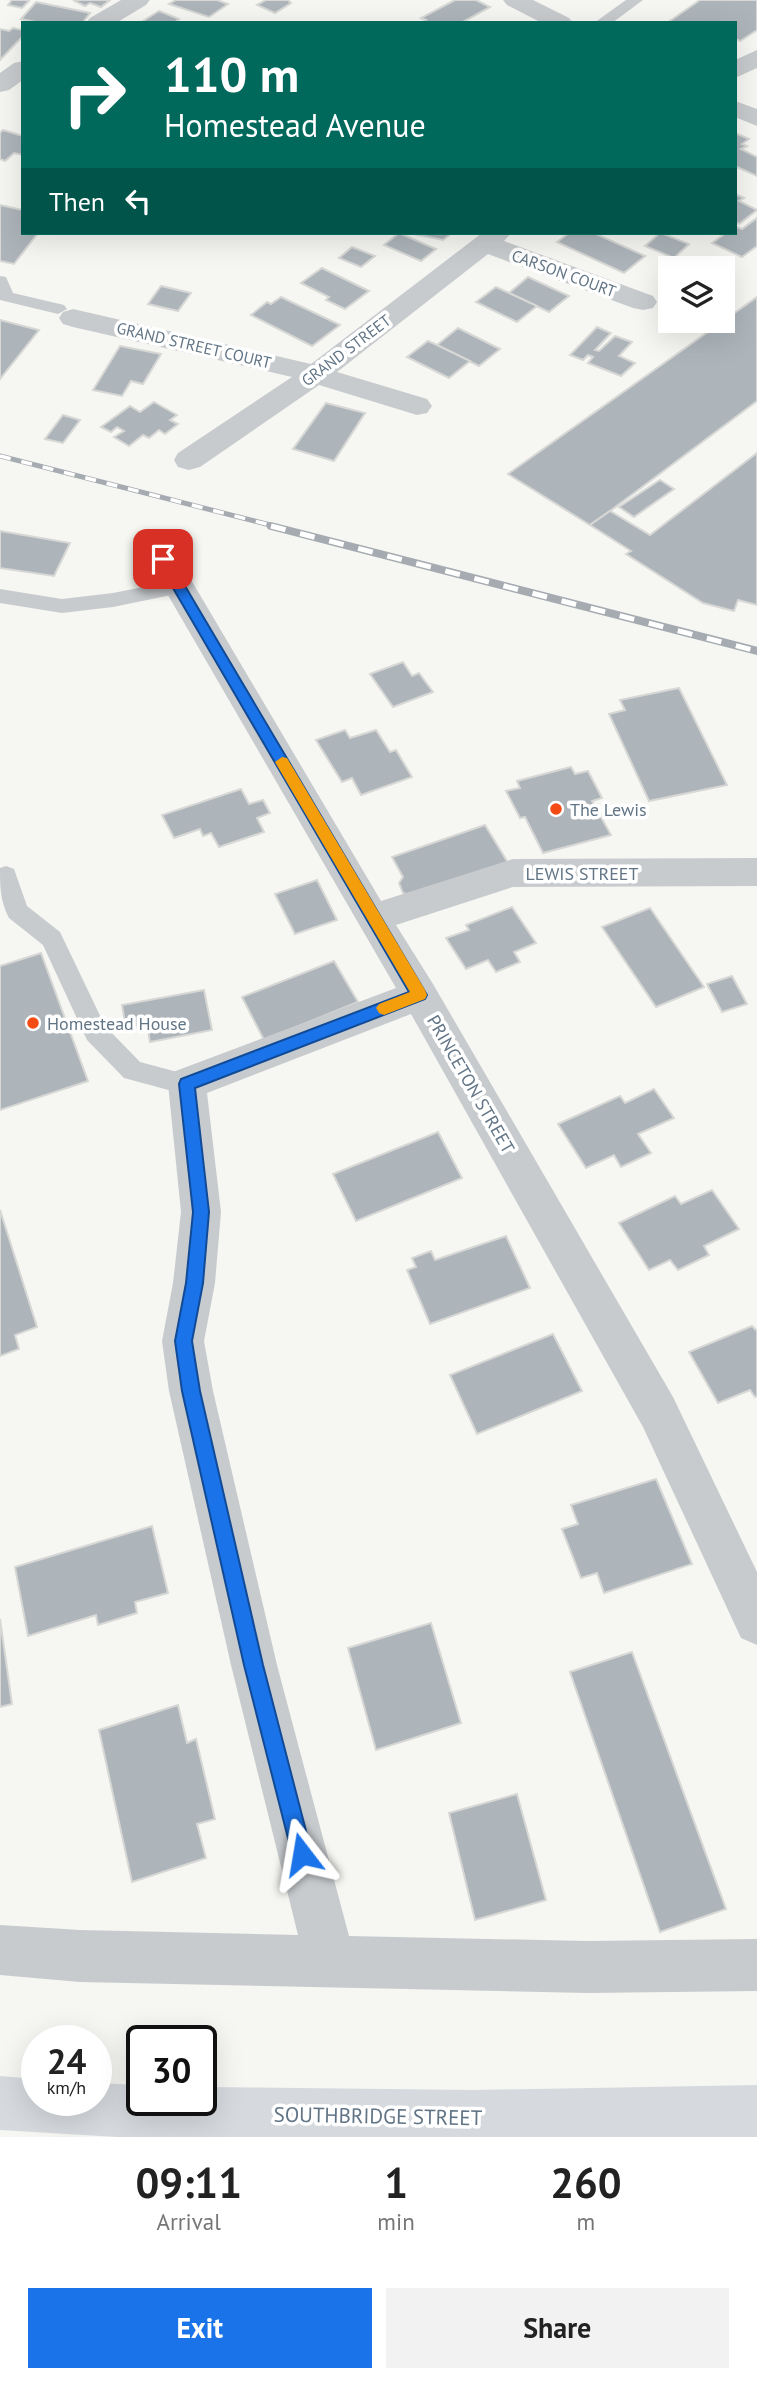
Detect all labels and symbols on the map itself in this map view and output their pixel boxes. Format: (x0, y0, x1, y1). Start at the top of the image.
street label: CARSON COURT (509, 245, 619, 301)
street label: GRAND STREET (297, 310, 395, 390)
street label: GRAND STREET COURT (115, 318, 273, 373)
pin (133, 529, 193, 589)
place label: The Lewis (570, 798, 647, 821)
marker: The Lewis (548, 801, 564, 817)
street label: LEWIS STREET (525, 862, 639, 885)
street label: PRINCETON STREET (422, 1011, 520, 1157)
place label: Homestead House (47, 1012, 187, 1035)
marker: Homestead House (25, 1015, 41, 1031)
position arrow (265, 1817, 339, 1891)
speed limit sign: 30 (126, 2025, 217, 2116)
street label: SOUTHBRIDGE STREET (273, 2101, 483, 2131)

